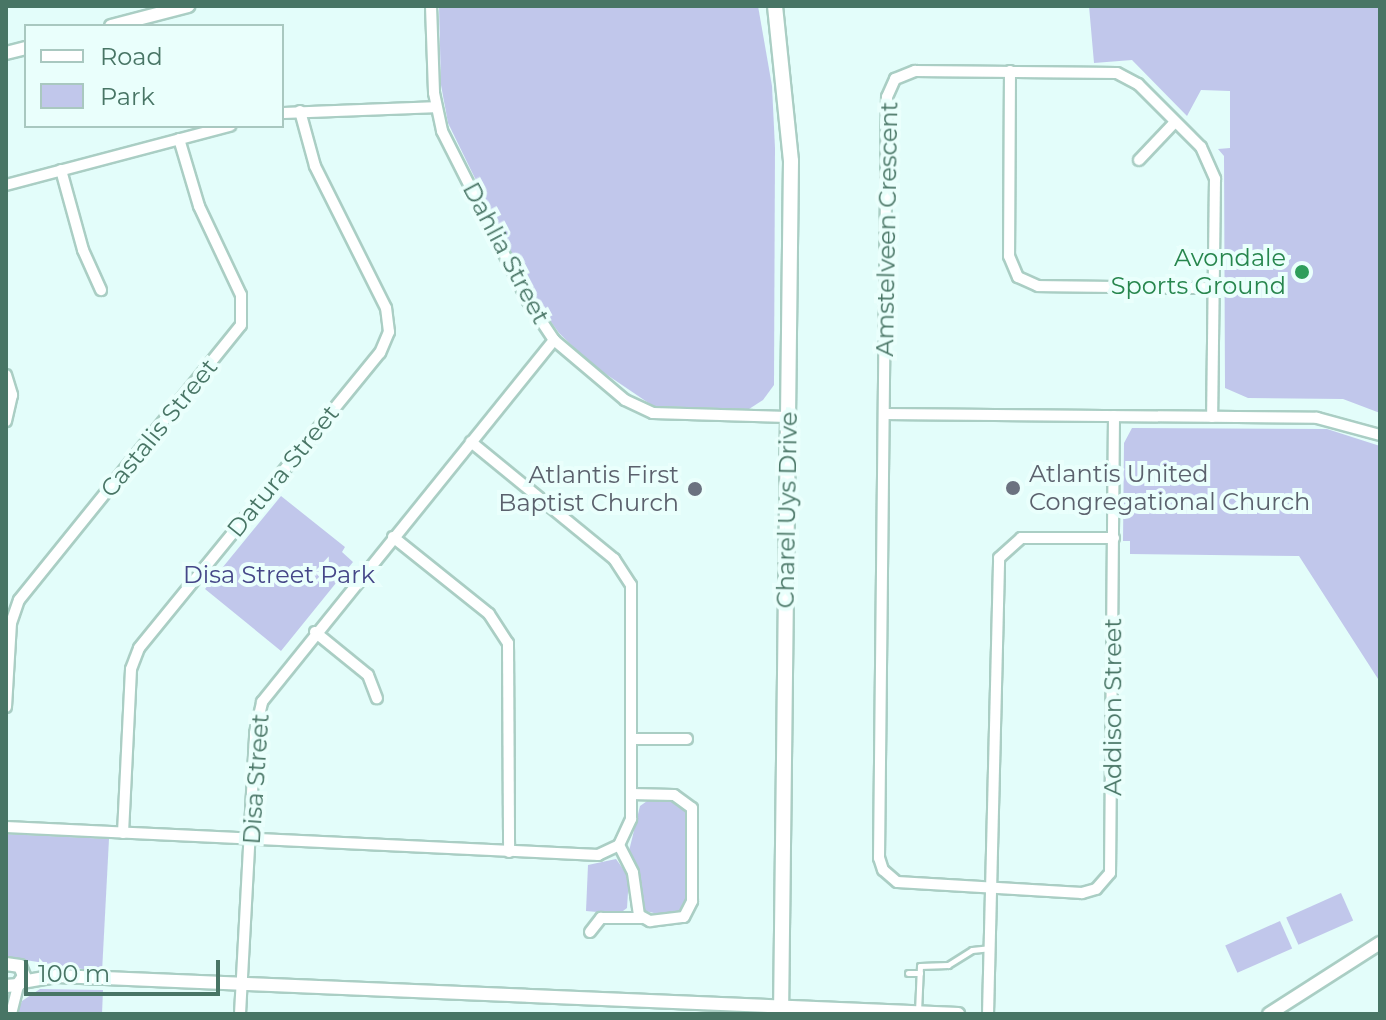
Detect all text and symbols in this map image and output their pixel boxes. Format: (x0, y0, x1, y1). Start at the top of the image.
legend (24, 24, 284, 128)
text: Road (100, 42, 163, 71)
text: Park (100, 82, 155, 111)
street label: Amstelveen Crescent (870, 101, 904, 357)
street label: Dahlia Street (457, 177, 555, 329)
place label: Avondale Sports Ground (1111, 244, 1286, 300)
marker: Avondale Sports Ground (1293, 263, 1311, 281)
street label: Castalis Street (94, 353, 224, 503)
street label: Datura Street (221, 399, 345, 543)
street label: Charel Uys Drive (771, 411, 803, 609)
place label: Atlantis United Congregational Church (1029, 460, 1310, 516)
place label: Atlantis First Baptist Church (498, 461, 679, 517)
marker: Atlantis United Congregational Church (1004, 479, 1022, 497)
marker: Atlantis First Baptist Church (686, 480, 704, 498)
park label: Disa Street Park (183, 561, 375, 589)
street label: Addison Street (1099, 618, 1127, 796)
street label: Disa Street (237, 713, 275, 845)
scale bar (28, 944, 224, 994)
text: 100 m (38, 959, 110, 988)

